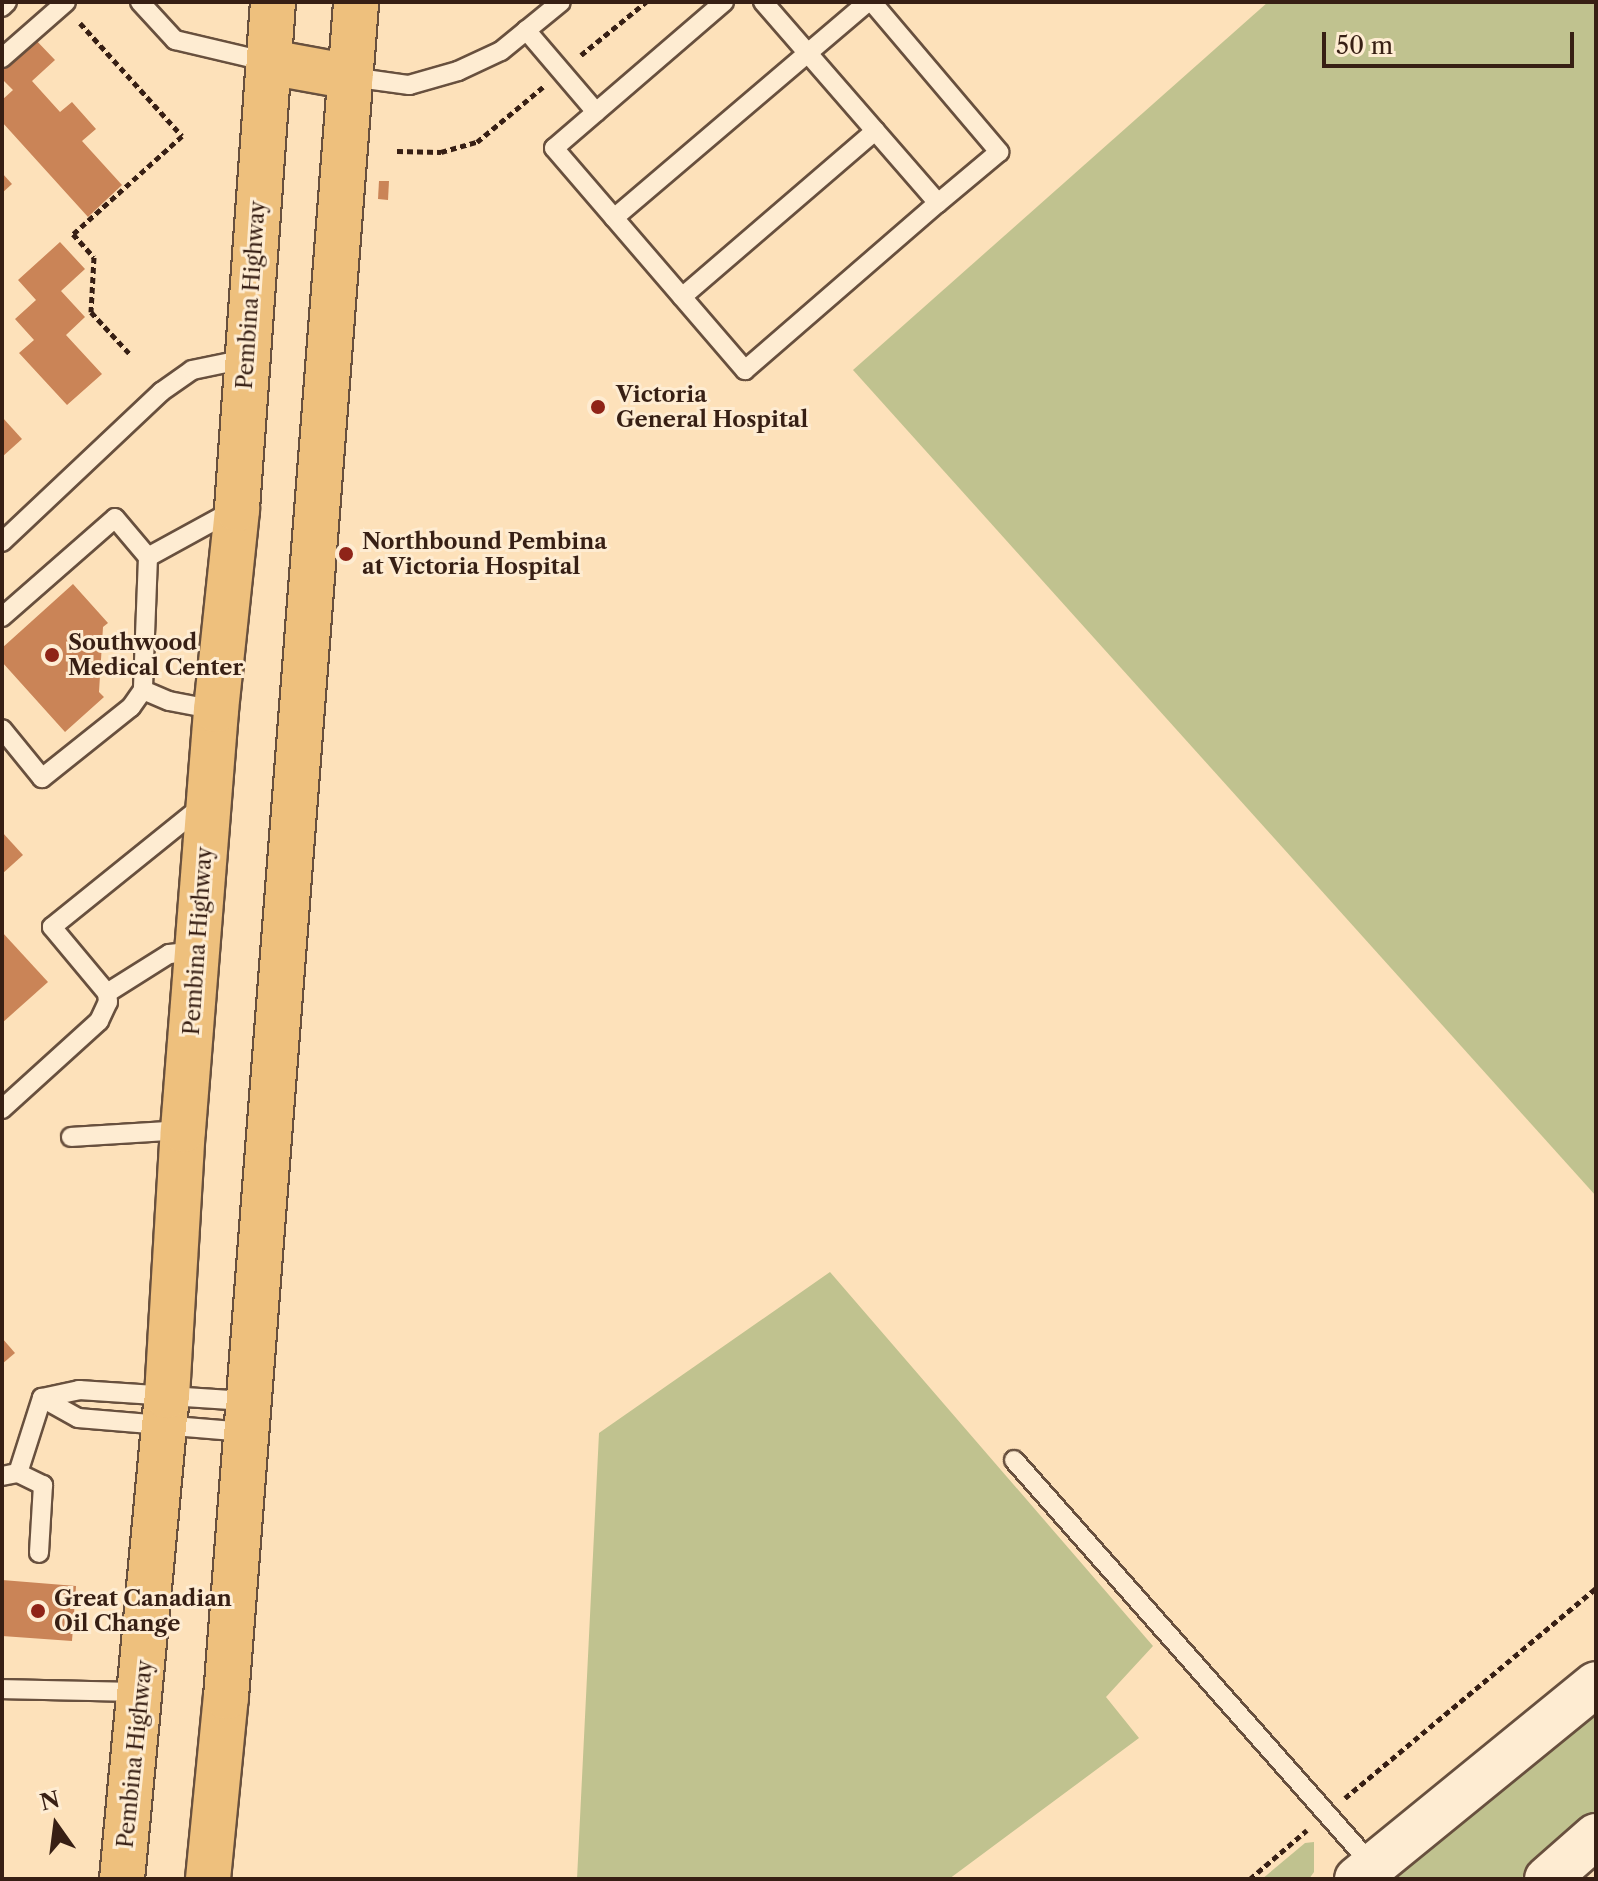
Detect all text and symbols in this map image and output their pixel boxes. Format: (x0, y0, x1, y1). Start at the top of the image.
scale bar (1326, 16, 1578, 66)
text: 50 m (1336, 31, 1393, 60)
street label: Pembina Highway (231, 200, 271, 390)
place label: Victoria General Hospital (616, 381, 808, 432)
marker: Victoria General Hospital (587, 396, 609, 418)
place label: Northbound Pembina at Victoria Hospital (362, 528, 607, 580)
marker: Northbound Pembina at Victoria Hospital (337, 545, 355, 563)
place label: Southwood Medical Center (68, 629, 243, 680)
marker: Southwood Medical Center (43, 646, 61, 664)
street label: Pembina Highway (178, 846, 218, 1036)
place label: Great Canadian Oil Change (54, 1585, 232, 1636)
marker: Great Canadian Oil Change (29, 1602, 47, 1620)
street label: Pembina Highway (112, 1659, 158, 1849)
north arrow (16, 1785, 96, 1865)
text: N (38, 1786, 63, 1817)

